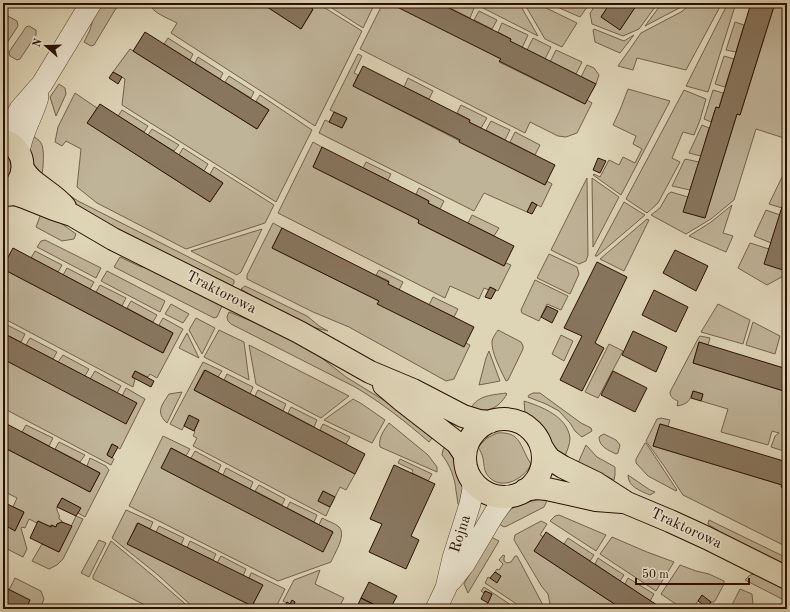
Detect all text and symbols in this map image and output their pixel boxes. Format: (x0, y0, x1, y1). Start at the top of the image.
north arrow (26, 26, 66, 66)
text: N (31, 37, 45, 49)
street label: Traktorowa (183, 269, 259, 317)
street label: Traktorowa (648, 506, 724, 552)
street label: Rojna (448, 513, 474, 555)
scale bar (636, 560, 749, 586)
text: 50 m (642, 568, 669, 581)

